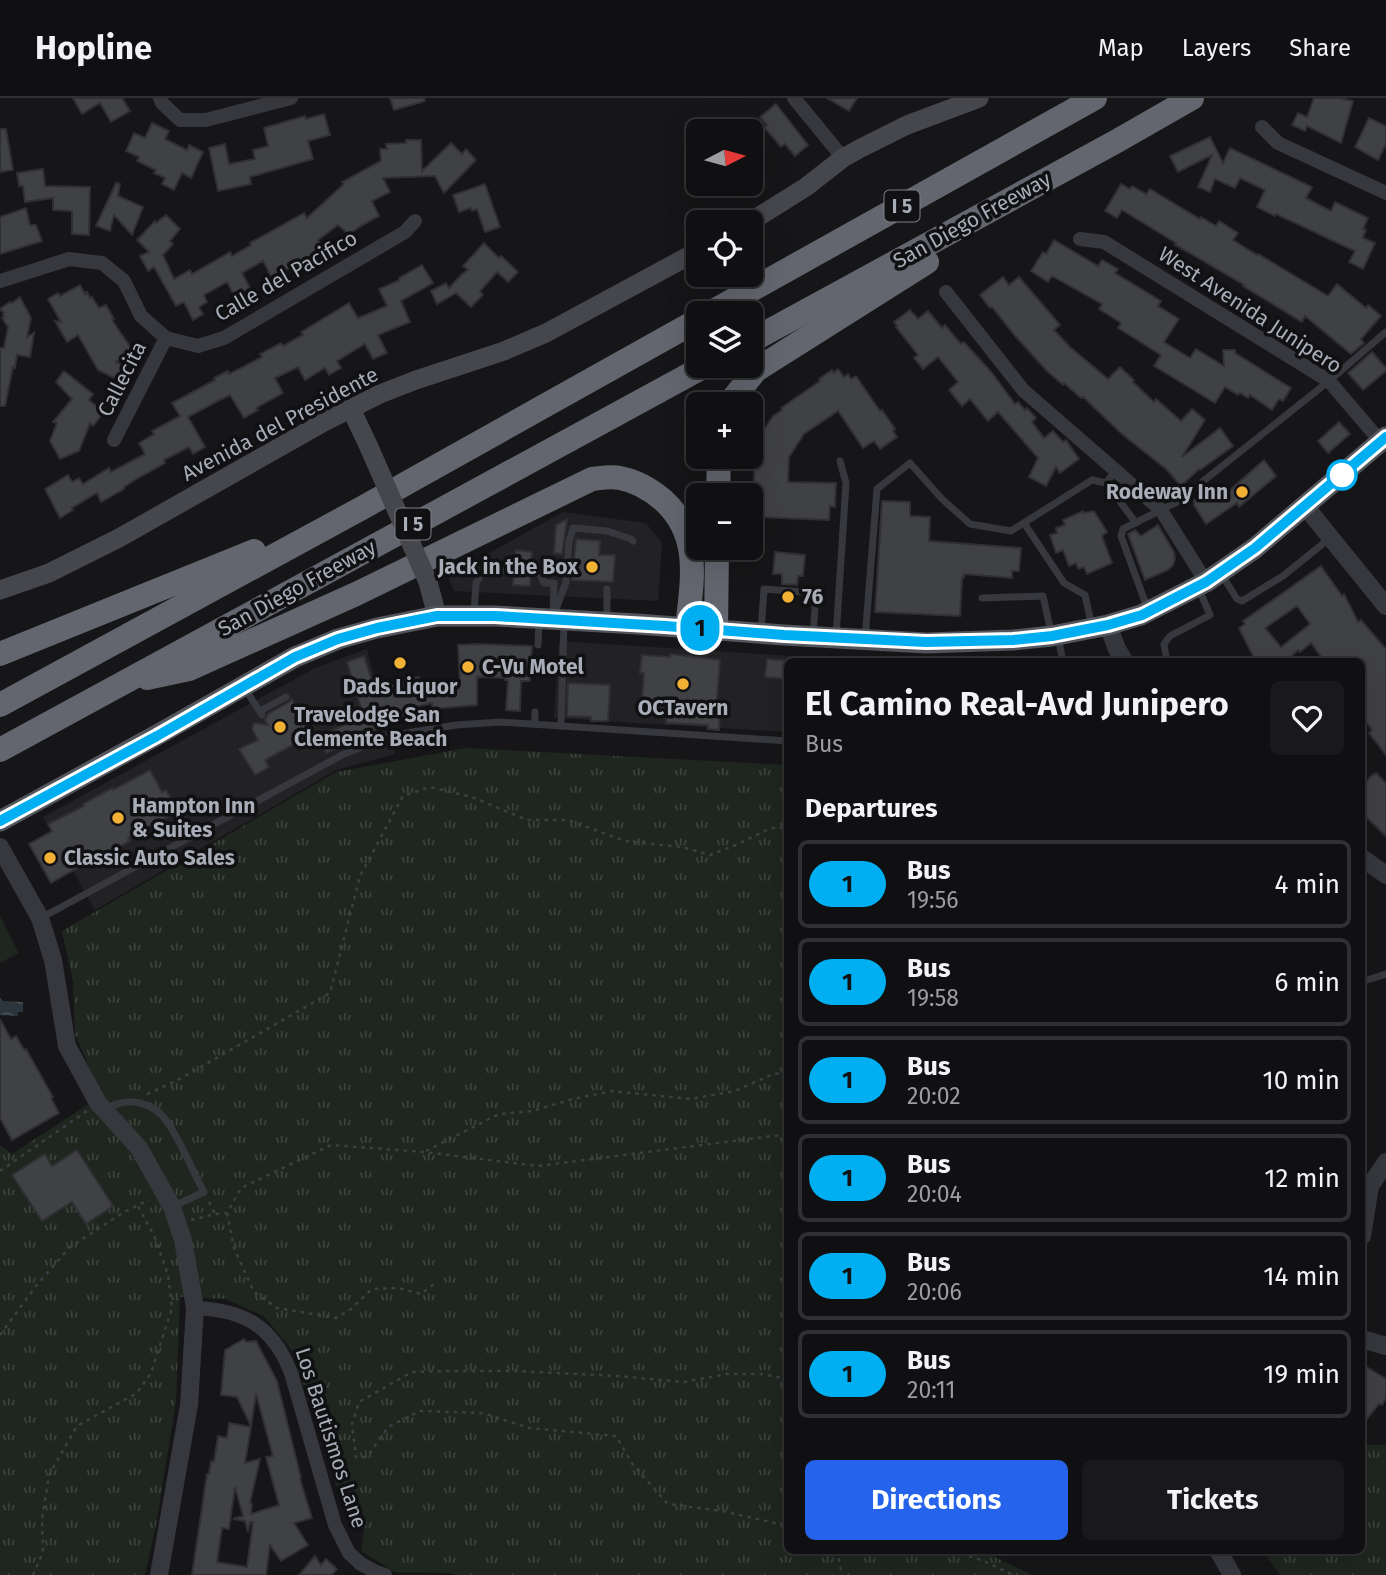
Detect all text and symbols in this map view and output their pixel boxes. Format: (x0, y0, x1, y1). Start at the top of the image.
text: Hopline (35, 28, 152, 68)
text: Map (1098, 34, 1144, 62)
text: Layers (1182, 34, 1251, 62)
text: Share (1289, 34, 1351, 62)
north arrow (686, 119, 763, 196)
map controls (686, 119, 763, 560)
street label: San Diego Freeway (889, 166, 1056, 274)
road number: I 5 (884, 190, 920, 222)
button: locate (686, 210, 763, 287)
street label: Calle del Pacifico (210, 225, 362, 327)
street label: West Avenida Junipero (1153, 241, 1347, 379)
button: layers (686, 301, 763, 378)
street label: Callecita (92, 337, 152, 421)
street label: Avenida del Presidente (177, 361, 383, 487)
button: + (686, 392, 763, 469)
unlabelled marker (1327, 460, 1357, 490)
place label: Rodeway Inn (1106, 479, 1228, 505)
button: − (686, 483, 763, 560)
marker: Rodeway Inn (1234, 484, 1250, 500)
road number: I 5 (396, 508, 430, 540)
street label: San Diego Freeway (214, 534, 381, 642)
place label: Jack in the Box (437, 554, 578, 580)
marker: Jack in the Box (584, 559, 600, 575)
place label: 76 (802, 584, 823, 610)
marker: 76 (780, 589, 796, 605)
line badge: 1 (677, 605, 723, 651)
text: 1 (694, 614, 706, 642)
place label: C-Vu Motel (482, 654, 585, 680)
marker: Dads Liquor (392, 655, 408, 671)
marker: C-Vu Motel (460, 659, 476, 675)
place label: Dads Liquor (343, 674, 458, 700)
marker: OCTavern (675, 676, 691, 692)
button: heart (1270, 681, 1344, 755)
text: El Camino Real-Avd Junipero (805, 684, 1229, 724)
place label: OCTavern (638, 695, 728, 721)
place label: Travelodge San Clemente Beach (294, 702, 447, 752)
marker: Travelodge San Clemente Beach (272, 719, 288, 735)
text: Bus (805, 730, 843, 758)
place label: Hampton Inn & Suites (132, 793, 255, 843)
text: Departures (805, 793, 938, 824)
marker: Hampton Inn & Suites (110, 810, 126, 826)
place label: Classic Auto Sales (64, 845, 235, 871)
marker: Classic Auto Sales (42, 850, 58, 866)
text: Bus (907, 855, 950, 886)
text: 4 min (1274, 869, 1340, 900)
text: 1 (842, 870, 853, 898)
text: 19:56 (907, 886, 958, 914)
text: Bus (907, 953, 950, 984)
text: 6 min (1274, 967, 1340, 998)
text: 1 (842, 968, 853, 996)
text: 19:58 (907, 984, 959, 1012)
text: Bus (907, 1051, 950, 1082)
text: 10 min (1262, 1065, 1340, 1096)
text: 1 (842, 1066, 853, 1094)
text: 20:02 (907, 1082, 961, 1110)
text: Bus (907, 1149, 950, 1180)
text: 12 min (1264, 1163, 1340, 1194)
text: 1 (842, 1164, 853, 1192)
text: 20:04 (907, 1180, 962, 1208)
text: Bus (907, 1247, 950, 1278)
text: 14 min (1263, 1261, 1340, 1292)
text: 1 (842, 1262, 853, 1290)
text: 20:06 (907, 1278, 962, 1306)
street label: Los Bautismos Lane (290, 1344, 372, 1532)
text: Bus (907, 1345, 950, 1376)
text: 19 min (1263, 1359, 1340, 1390)
text: 1 (842, 1360, 853, 1388)
text: 20:11 (907, 1376, 955, 1404)
button: Directions (805, 1460, 1068, 1540)
button: Tickets (1082, 1460, 1344, 1540)

